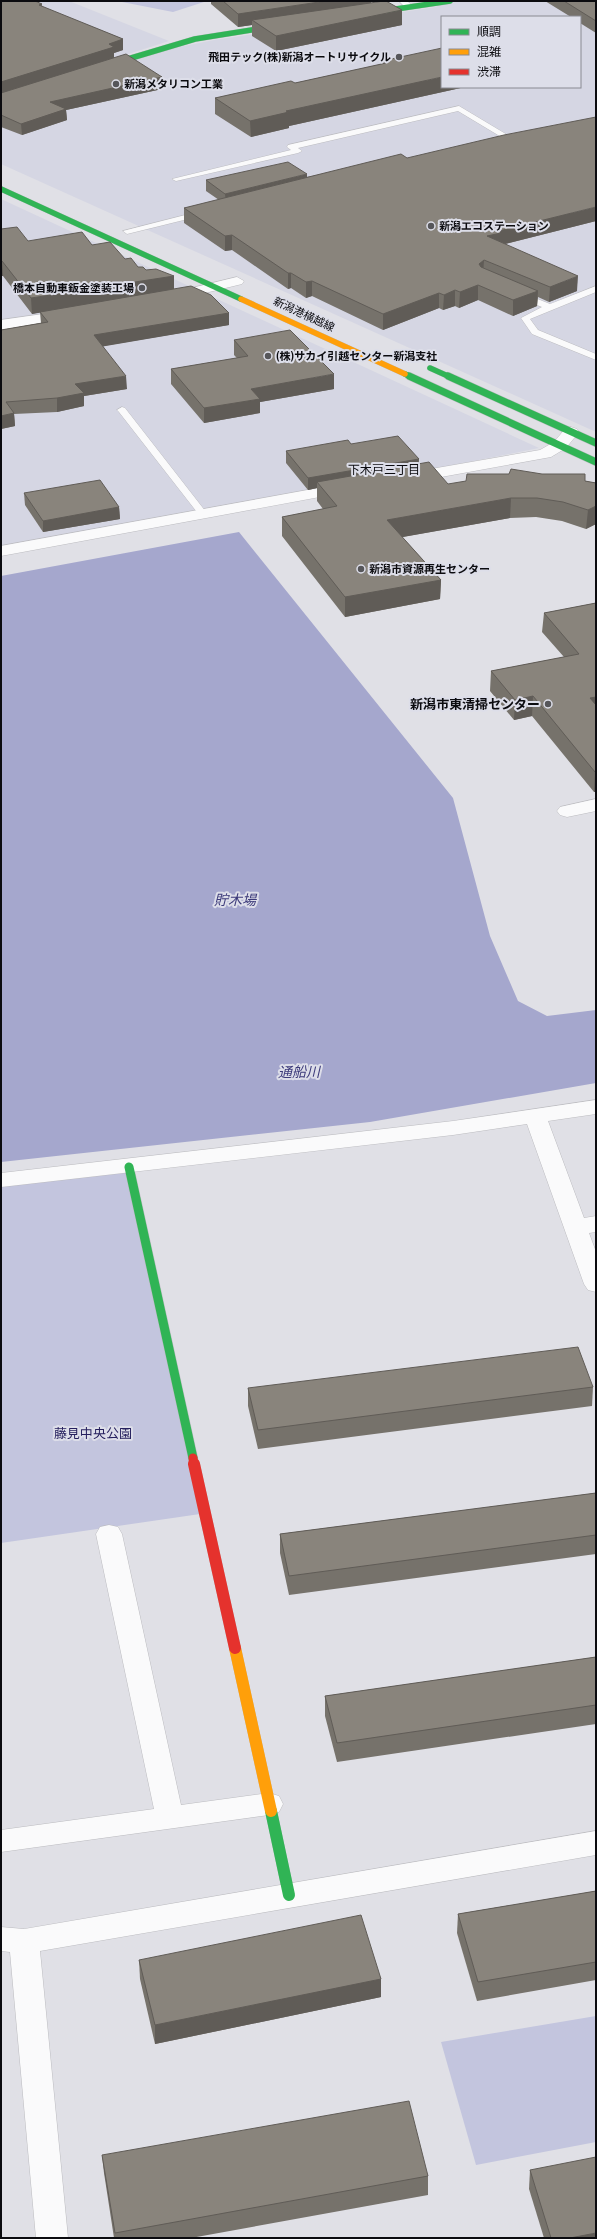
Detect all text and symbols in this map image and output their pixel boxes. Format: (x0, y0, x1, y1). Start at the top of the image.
legend (441, 16, 581, 88)
text: 順調 (477, 24, 501, 39)
text: 混雑 (477, 44, 501, 59)
place label: 飛田テック(株)新潟オートリサイクル (208, 50, 391, 64)
marker: 飛田テック(株)新潟オートリサイクル (394, 52, 404, 62)
text: 渋滞 (477, 64, 501, 79)
place label: 新潟メタリコン工業 (124, 77, 223, 91)
marker: 新潟メタリコン工業 (111, 79, 121, 89)
place label: 新潟エコステーション (439, 219, 549, 233)
marker: 新潟エコステーション (426, 221, 436, 231)
place label: 橋本自動車鈑金塗装工場 (13, 281, 134, 295)
marker: 橋本自動車鈑金塗装工場 (137, 283, 147, 293)
street label: 新潟港横越線 (271, 294, 337, 334)
place label: (株)サカイ引越センター新潟支社 (276, 349, 437, 363)
marker: (株)サカイ引越センター新潟支社 (263, 351, 273, 361)
district label: 下木戸三丁目 (348, 462, 420, 477)
place label: 新潟市資源再生センター (369, 562, 490, 576)
marker: 新潟市資源再生センター (356, 564, 366, 574)
place label: 新潟市東清掃センター (410, 696, 540, 712)
marker: 新潟市東清掃センター (543, 699, 553, 709)
water label: 貯木場 (214, 891, 258, 909)
water label: 通船川 (278, 1063, 322, 1081)
park label: 藤見中央公園 (54, 1425, 132, 1441)

